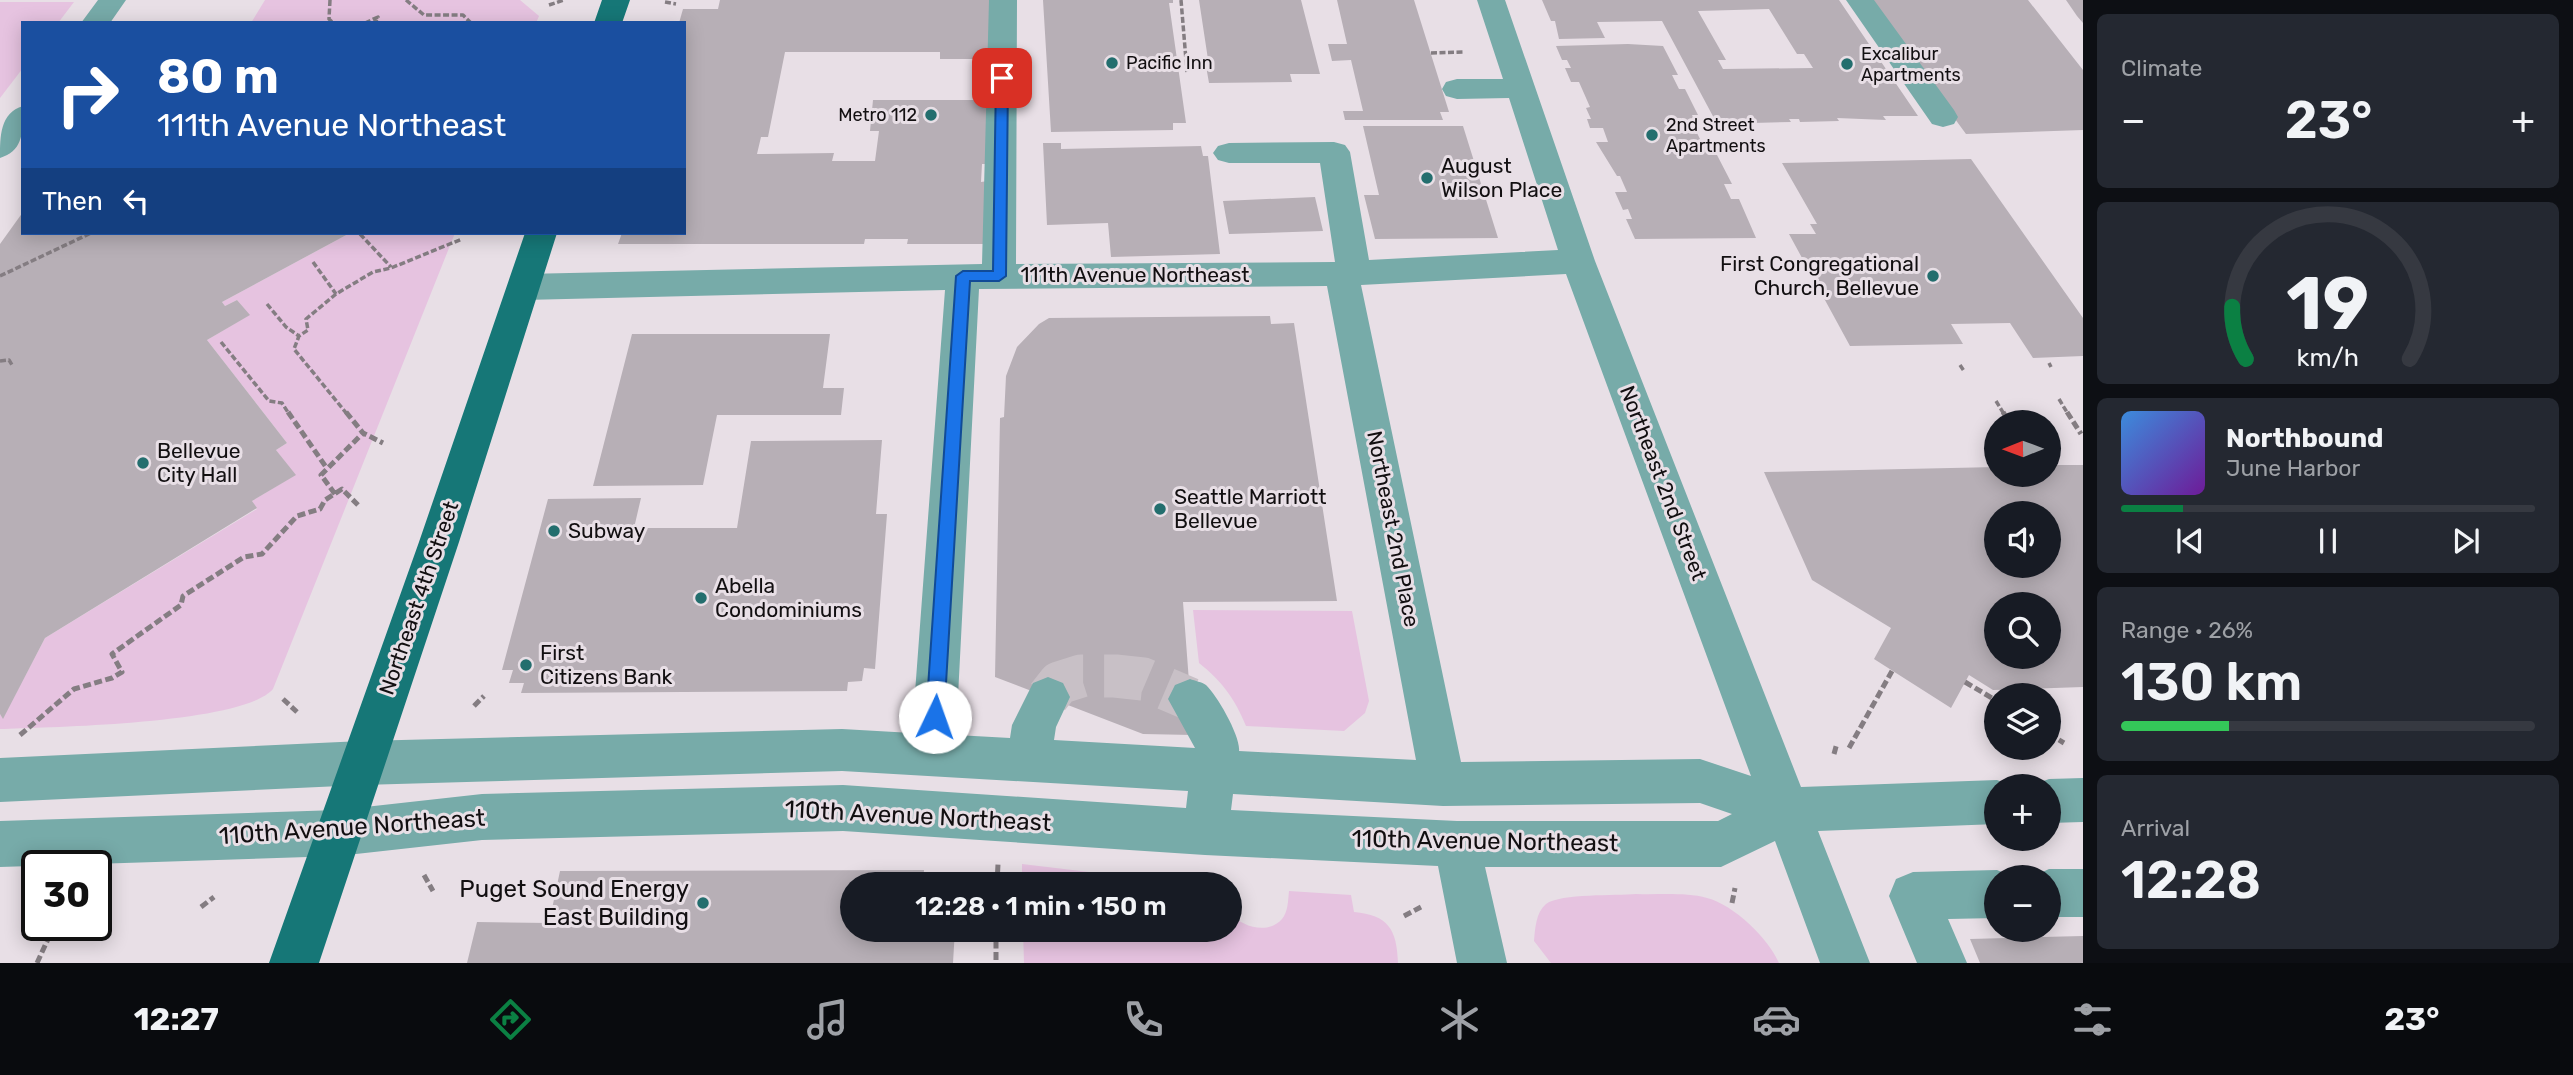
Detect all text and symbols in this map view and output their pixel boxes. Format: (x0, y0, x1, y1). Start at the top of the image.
place label: Excalibur Apartments (1861, 43, 1961, 86)
text: 80 m (157, 47, 279, 105)
pin (972, 48, 1032, 108)
icon: right (42, 49, 133, 140)
place label: Pacific Inn (1126, 52, 1213, 74)
text: Climate (2121, 54, 2202, 82)
marker: Pacific Inn (1104, 55, 1120, 71)
marker: Excalibur Apartments (1839, 56, 1855, 72)
icon: arrive (983, 59, 1021, 97)
text: 23° (2285, 89, 2372, 151)
text: − (2121, 97, 2146, 143)
text: + (2511, 97, 2535, 143)
place label: Metro 112 (838, 104, 917, 126)
text: 111th Avenue Northeast (157, 106, 506, 144)
marker: Metro 112 (923, 107, 939, 123)
place label: 2nd Street Apartments (1666, 114, 1766, 157)
marker: 2nd Street Apartments (1644, 127, 1660, 143)
place label: August Wilson Place (1441, 153, 1562, 202)
marker: August Wilson Place (1419, 170, 1435, 186)
icon: left (117, 182, 155, 220)
text: Then (42, 186, 103, 217)
place label: First Congregational Church, Bellevue (1720, 251, 1919, 300)
street label: 111th Avenue Northeast (1020, 262, 1250, 287)
text: 19 (2287, 262, 2369, 348)
marker: First Congregational Church, Bellevue (1925, 268, 1941, 284)
text: km/h (2297, 343, 2359, 372)
street label: Northeast 2nd Street (1615, 382, 1712, 584)
north arrow (1984, 410, 2062, 486)
map controls (1984, 410, 2061, 942)
text: Northbound (2226, 423, 2384, 454)
street label: Northeast 2nd Place (1362, 429, 1425, 629)
place label: Bellevue City Hall (157, 438, 240, 487)
text: June Harbor (2226, 454, 2360, 482)
marker: Bellevue City Hall (135, 455, 151, 471)
place label: Seattle Marriott Bellevue (1174, 484, 1326, 533)
street label: Northeast 4th Street (374, 498, 463, 698)
marker: Seattle Marriott Bellevue (1152, 501, 1168, 517)
button: sound (1984, 501, 2061, 578)
place label: Subway (568, 518, 646, 543)
icon: previous (2171, 522, 2209, 560)
icon: pause (2309, 522, 2347, 560)
icon: next (2447, 522, 2485, 560)
marker: Subway (546, 523, 562, 539)
place label: Abella Condominiums (715, 573, 862, 622)
marker: Abella Condominiums (693, 590, 709, 606)
button: search (1984, 592, 2061, 669)
text: Range · 26% (2121, 616, 2253, 644)
place label: First Citizens Bank (540, 640, 673, 689)
text: 130 km (2121, 651, 2302, 713)
marker: First Citizens Bank (518, 657, 534, 673)
position arrow (898, 680, 972, 754)
button: layers (1984, 683, 2061, 760)
button: + (1984, 774, 2061, 851)
street label: 110th Avenue Northeast (784, 795, 1052, 837)
street label: 110th Avenue Northeast (218, 804, 486, 850)
text: Arrival (2121, 814, 2190, 842)
street label: 110th Avenue Northeast (1351, 825, 1619, 857)
text: 12:28 (2121, 849, 2261, 911)
speed limit sign: 30 (21, 850, 112, 941)
button: − (1984, 865, 2061, 942)
place label: Puget Sound Energy East Building (459, 875, 689, 931)
text: 12:28 · 1 min · 150 m (915, 891, 1167, 922)
marker: Puget Sound Energy East Building (695, 895, 711, 911)
icon: directions (486, 995, 535, 1044)
icon: music (803, 995, 852, 1044)
icon: phone (1119, 995, 1168, 1044)
icon: climate (1435, 995, 1484, 1044)
icon: car (1752, 995, 1801, 1044)
icon: filters (2068, 995, 2117, 1044)
text: 12:27 (134, 1000, 219, 1038)
text: 23° (2384, 1000, 2439, 1038)

